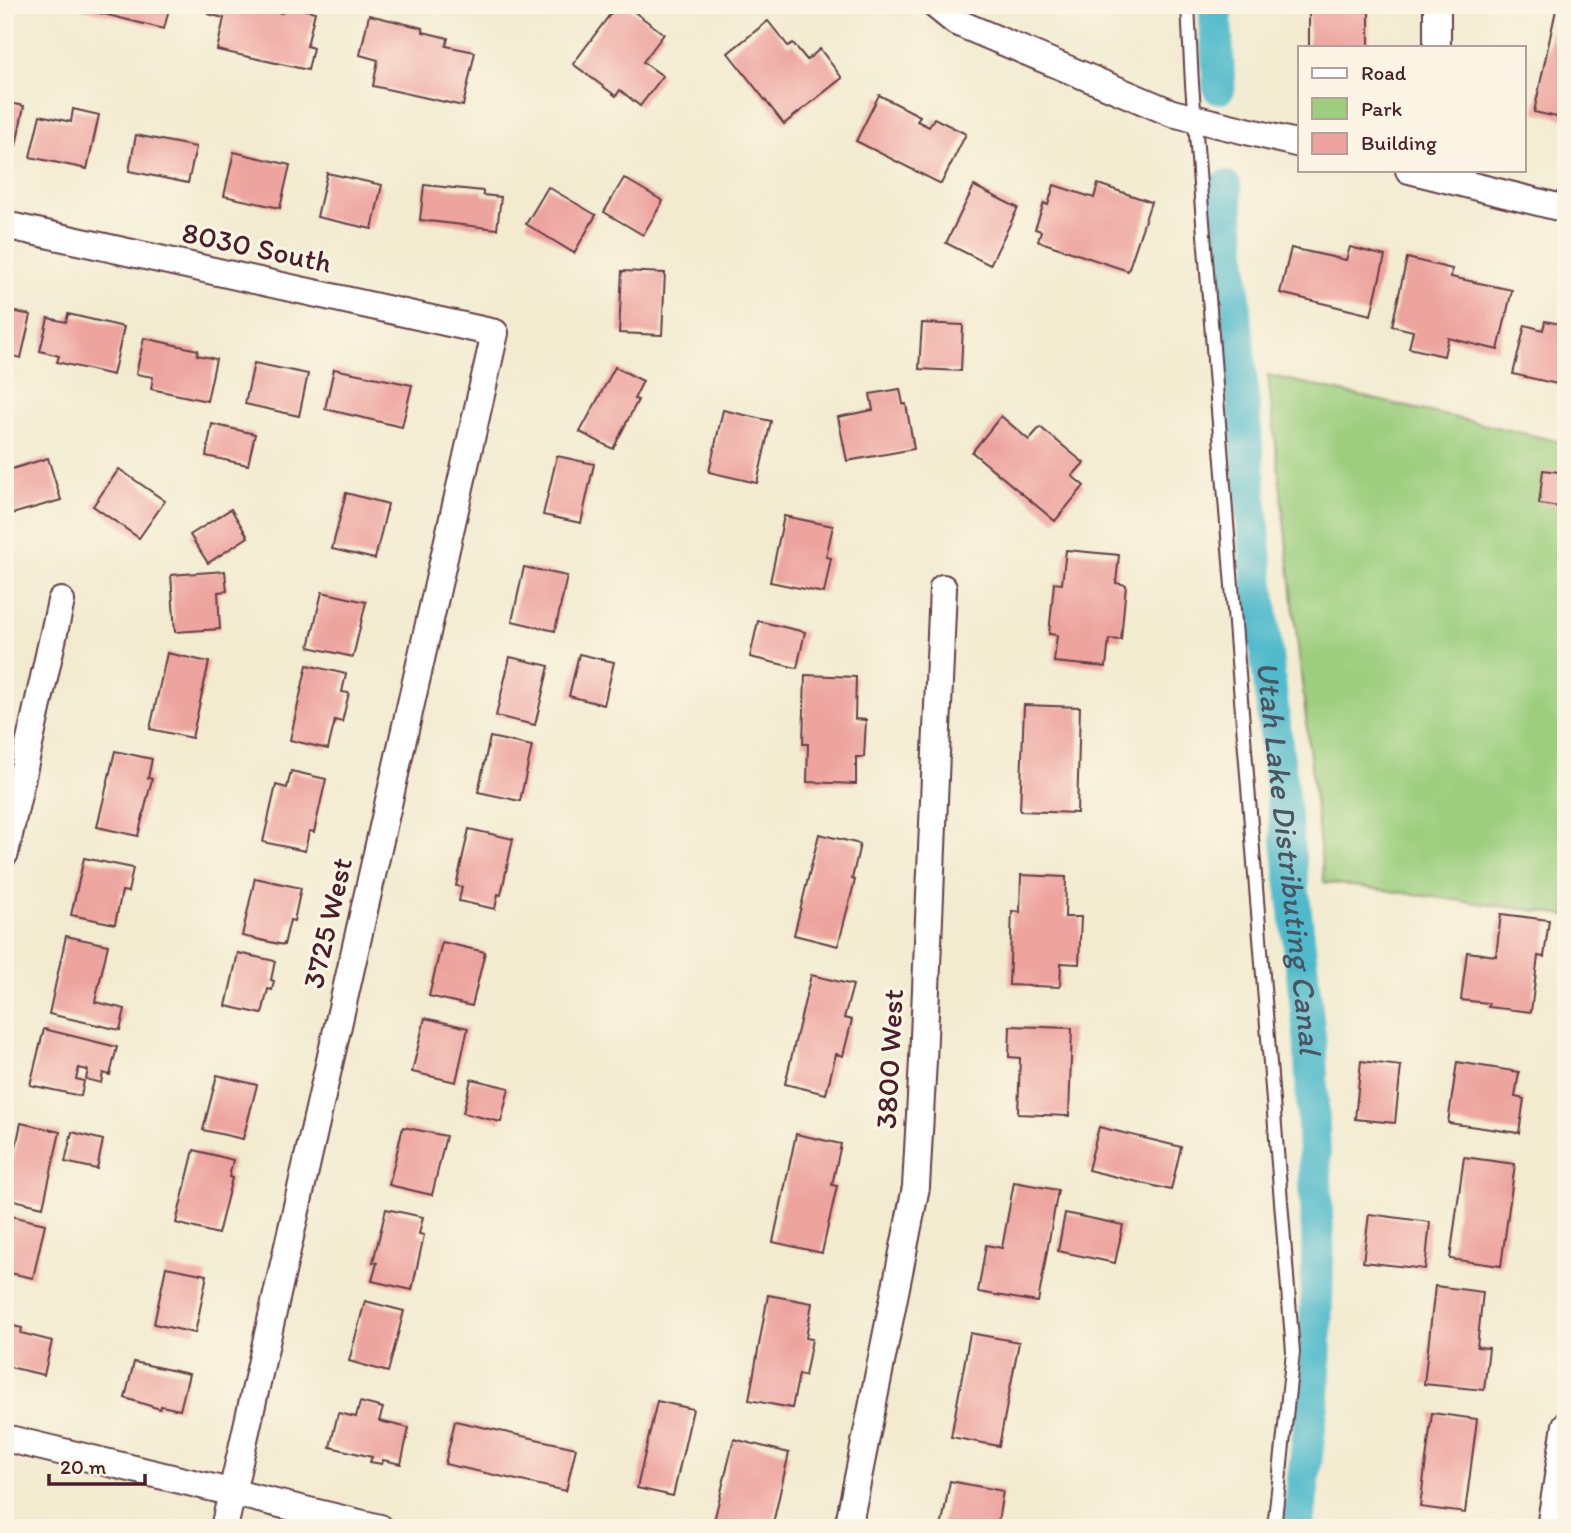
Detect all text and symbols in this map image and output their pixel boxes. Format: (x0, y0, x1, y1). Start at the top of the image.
legend (1298, 46, 1526, 172)
text: Road (1361, 60, 1407, 85)
text: Park (1361, 96, 1403, 121)
text: Building (1361, 130, 1437, 155)
street label: 8030 South (179, 213, 335, 281)
water label: Utah Lake Distributing Canal (1248, 659, 1330, 1057)
street label: 3725 West (294, 854, 360, 992)
street label: 3800 West (867, 988, 911, 1130)
scale bar (49, 1442, 145, 1486)
text: 20 m (60, 1454, 107, 1479)

